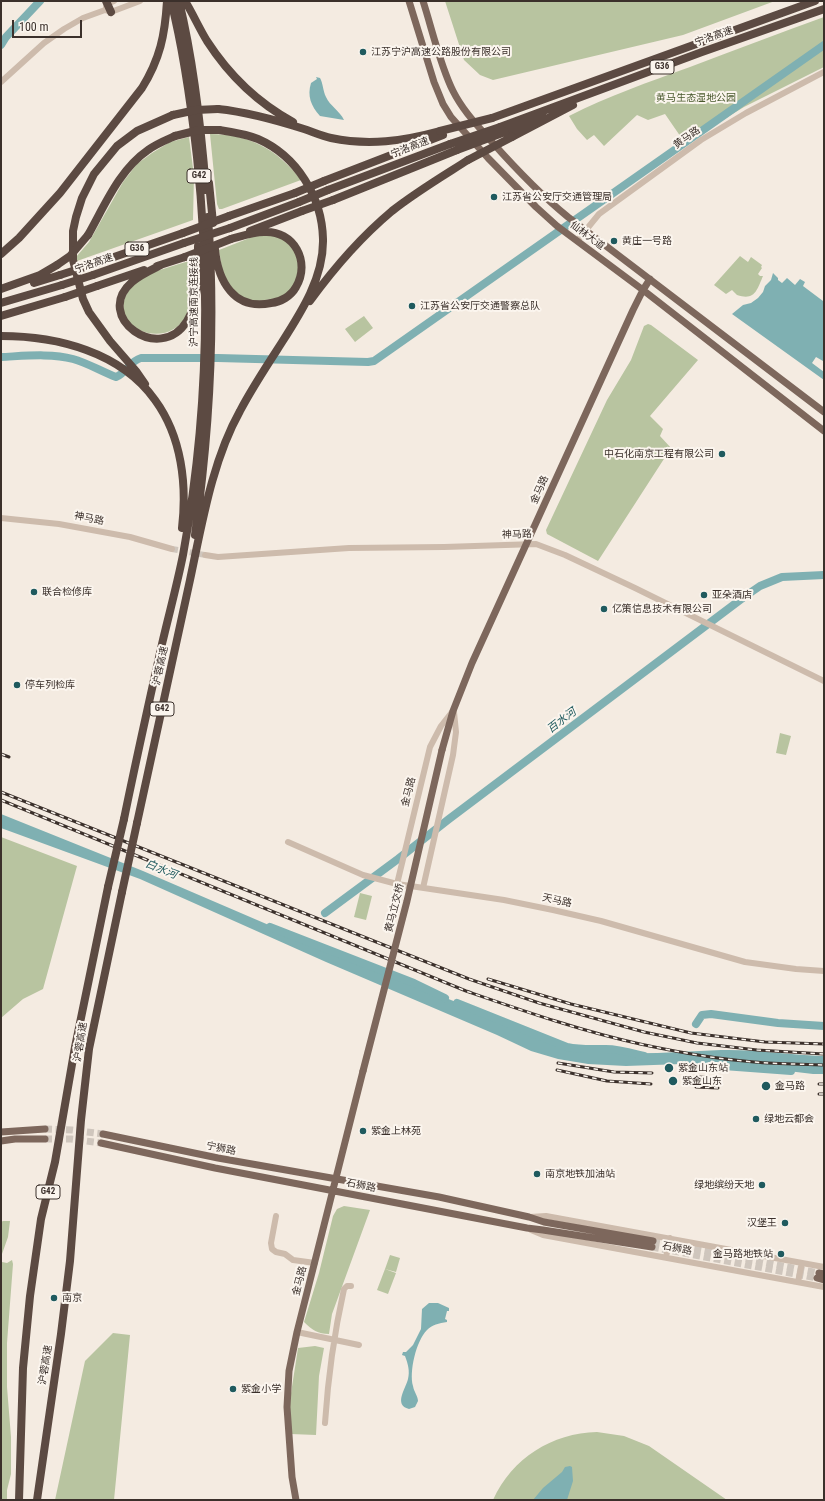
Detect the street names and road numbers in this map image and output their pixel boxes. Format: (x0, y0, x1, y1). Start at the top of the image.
street label: 宁洛高速 (693, 25, 735, 49)
road number: G36 (650, 60, 674, 74)
street label: 黄马路 (671, 124, 703, 152)
street label: 宁洛高速 (389, 135, 431, 161)
road number: G42 (187, 169, 211, 183)
street label: 仙林大道 (567, 219, 607, 253)
road number: G36 (125, 242, 149, 256)
street label: 宁洛高速 (73, 252, 115, 276)
street label: 沪宁高速南京连接线 (188, 257, 200, 347)
street label: 金马路 (528, 474, 552, 506)
street label: 神马路 (73, 510, 105, 528)
street label: 神马路 (502, 528, 532, 542)
street label: 沪蓉高速 (151, 645, 171, 687)
road number: G42 (150, 702, 174, 716)
street label: 金马路 (400, 776, 418, 808)
street label: 黄马立交桥 (383, 882, 407, 934)
street label: 天马路 (541, 892, 573, 910)
street label: 沪蓉高速 (72, 1021, 90, 1063)
street label: 宁狮路 (205, 1140, 237, 1158)
street label: 石狮路 (345, 1177, 377, 1195)
road number: G42 (36, 1185, 60, 1199)
street label: 石狮路 (661, 1240, 693, 1258)
street label: 金马路 (291, 1265, 309, 1297)
street label: 沪蓉高速 (37, 1344, 55, 1386)

